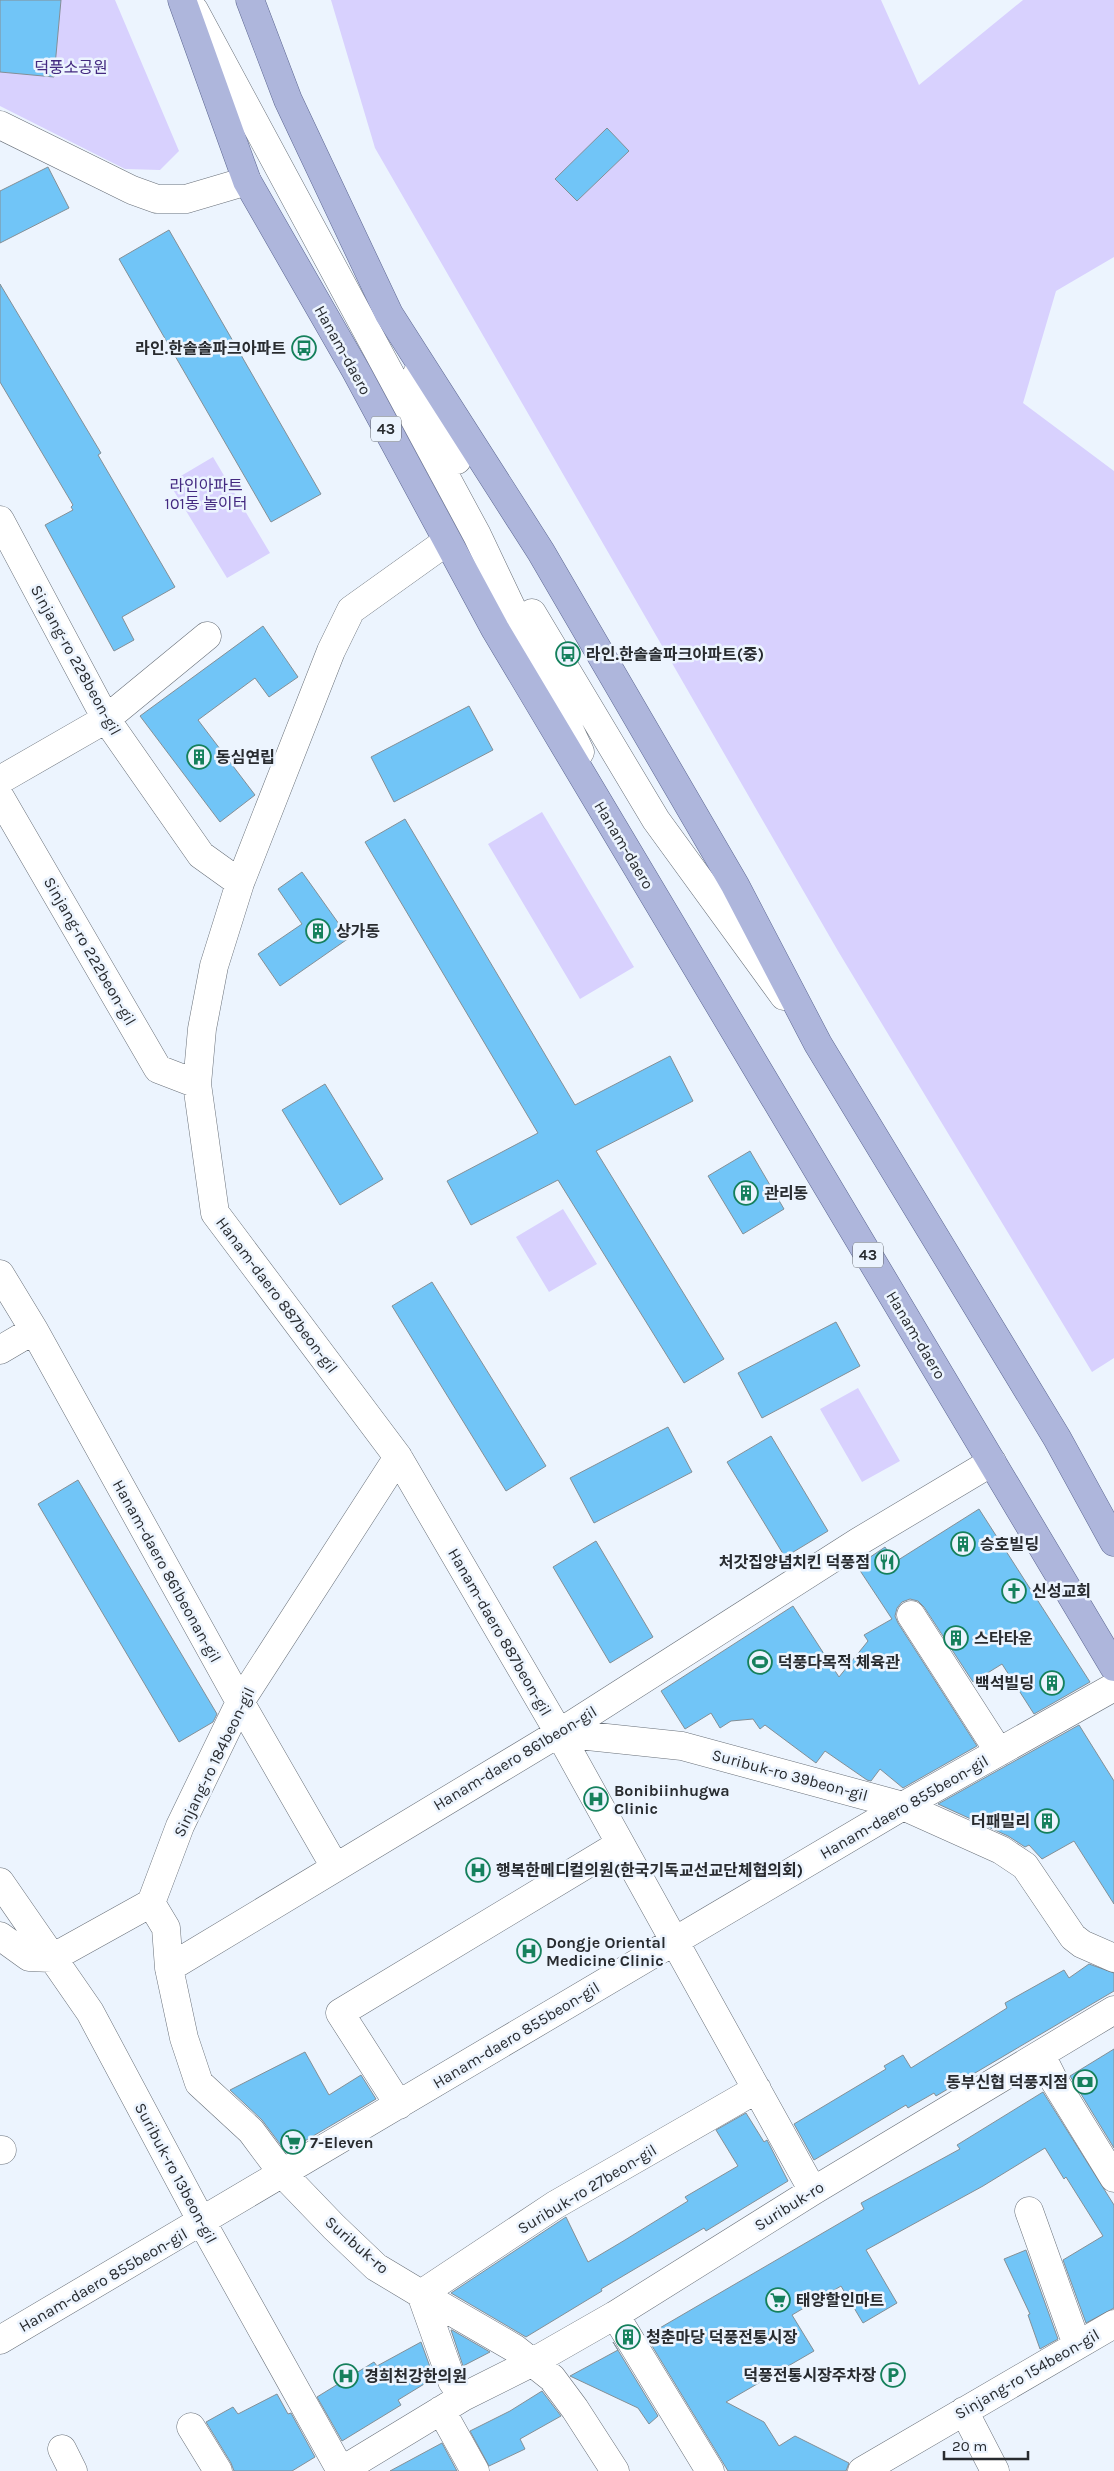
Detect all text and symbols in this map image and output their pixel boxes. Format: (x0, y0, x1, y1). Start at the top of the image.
park label: 덕풍소공원 (34, 58, 108, 77)
street label: Hanam-daero (311, 302, 375, 398)
bus stop icon: 라인.한솔솔파크아파트 (291, 335, 317, 361)
place label: 라인.한솔솔파크아파트 (135, 339, 286, 358)
road number: 43 (371, 416, 401, 442)
park label: 라인아파트 101동 놀이터 (165, 476, 247, 513)
street label: Sinjang-ro 228beon-gil (27, 582, 125, 738)
bus stop icon: 라인.한솔솔파크아파트(중) (555, 641, 581, 667)
place label: 라인.한솔솔파크아파트(중) (586, 645, 764, 664)
building icon: 동심연립 (186, 744, 212, 770)
place label: 동심연립 (216, 748, 275, 767)
street label: Hanam-daero (590, 797, 658, 893)
street label: Sinjang-ro 222beon-gil (40, 873, 140, 1029)
building icon: 상가동 (305, 918, 331, 944)
place label: 상가동 (336, 922, 380, 941)
building icon: 관리동 (733, 1180, 759, 1206)
place label: 관리동 (764, 1184, 808, 1203)
street label: Hanam-daero 887beon-gil (212, 1213, 342, 1377)
road number: 43 (853, 1242, 883, 1268)
street label: Hanam-daero (882, 1287, 950, 1383)
street label: Hanam-daero 861beonan-gil (109, 1476, 225, 1666)
building icon: 승호빌딩 (950, 1531, 976, 1557)
place label: 승호빌딩 (980, 1535, 1039, 1554)
street label: Hanam-daero 887beon-gil (444, 1545, 556, 1719)
restaurant icon: 처갓집양념치킨 덕풍점 (874, 1549, 900, 1575)
place label: 처갓집양념치킨 덕풍점 (719, 1553, 870, 1572)
church icon: 신성교회 (1001, 1578, 1027, 1604)
place label: 신성교회 (1032, 1582, 1091, 1601)
building icon: 스타타운 (943, 1625, 969, 1651)
place label: 스타타운 (974, 1629, 1033, 1648)
sports icon: 덕풍다목적 체육관 (747, 1649, 773, 1675)
place label: 덕풍다목적 체육관 (778, 1653, 900, 1672)
building icon: 백석빌딩 (1039, 1670, 1065, 1696)
place label: 백석빌딩 (975, 1674, 1034, 1693)
street label: Sinjang-ro 184beon-gil (169, 1684, 259, 1840)
street label: Hanam-daero 861beon-gil (430, 1702, 600, 1814)
street label: Suribuk-ro 39beon-gil (710, 1745, 870, 1805)
street label: Hanam-daero 855beon-gil (816, 1751, 992, 1863)
place label: Bonibiinhugwa Clinic (614, 1781, 730, 1818)
hospital icon: Bonibiinhugwa Clinic (583, 1786, 609, 1812)
building icon: 더패밀리 (1034, 1808, 1060, 1834)
place label: 더패밀리 (971, 1812, 1030, 1831)
hospital icon: 행복한메디컬의원(한국기독교선교단체협의회) (465, 1857, 491, 1883)
place label: 행복한메디컬의원(한국기독교선교단체협의회) (496, 1861, 803, 1880)
place label: Dongje Oriental Medicine Clinic (546, 1933, 666, 1970)
hospital icon: Dongje Oriental Medicine Clinic (516, 1938, 542, 1964)
street label: Hanam-daero 855beon-gil (429, 1978, 603, 2092)
bank icon: 동부신협 덕풍지점 (1072, 2069, 1098, 2095)
place label: 동부신협 덕풍지점 (946, 2073, 1068, 2092)
street label: Suribuk-ro 13beon-gil (131, 2099, 221, 2247)
supermarket icon: 7-Eleven (280, 2129, 306, 2155)
place label: 7-Eleven (310, 2133, 373, 2152)
street label: Suribuk-ro 27beon-gil (514, 2140, 660, 2238)
street label: Suribuk-ro (751, 2177, 827, 2235)
street label: Suribuk-ro (321, 2212, 393, 2278)
street label: Hanam-daero 855beon-gil (15, 2224, 191, 2336)
supermarket icon: 태양할인마트 (765, 2287, 791, 2313)
place label: 태양할인마트 (796, 2291, 885, 2310)
building icon: 청춘마당 덕풍전통시장 (615, 2324, 641, 2350)
street label: Sinjang-ro 154beon-gil (951, 2325, 1103, 2423)
place label: 청춘마당 덕풍전통시장 (646, 2328, 798, 2347)
parking icon: 덕풍전통시장주차장 (880, 2362, 906, 2388)
hospital icon: 경희천강한의원 (333, 2363, 359, 2389)
place label: 덕풍전통시장주차장 (744, 2366, 876, 2385)
place label: 경희천강한의원 (364, 2367, 467, 2386)
scale bar (944, 2428, 1028, 2460)
text: 20 m (952, 2437, 987, 2455)

